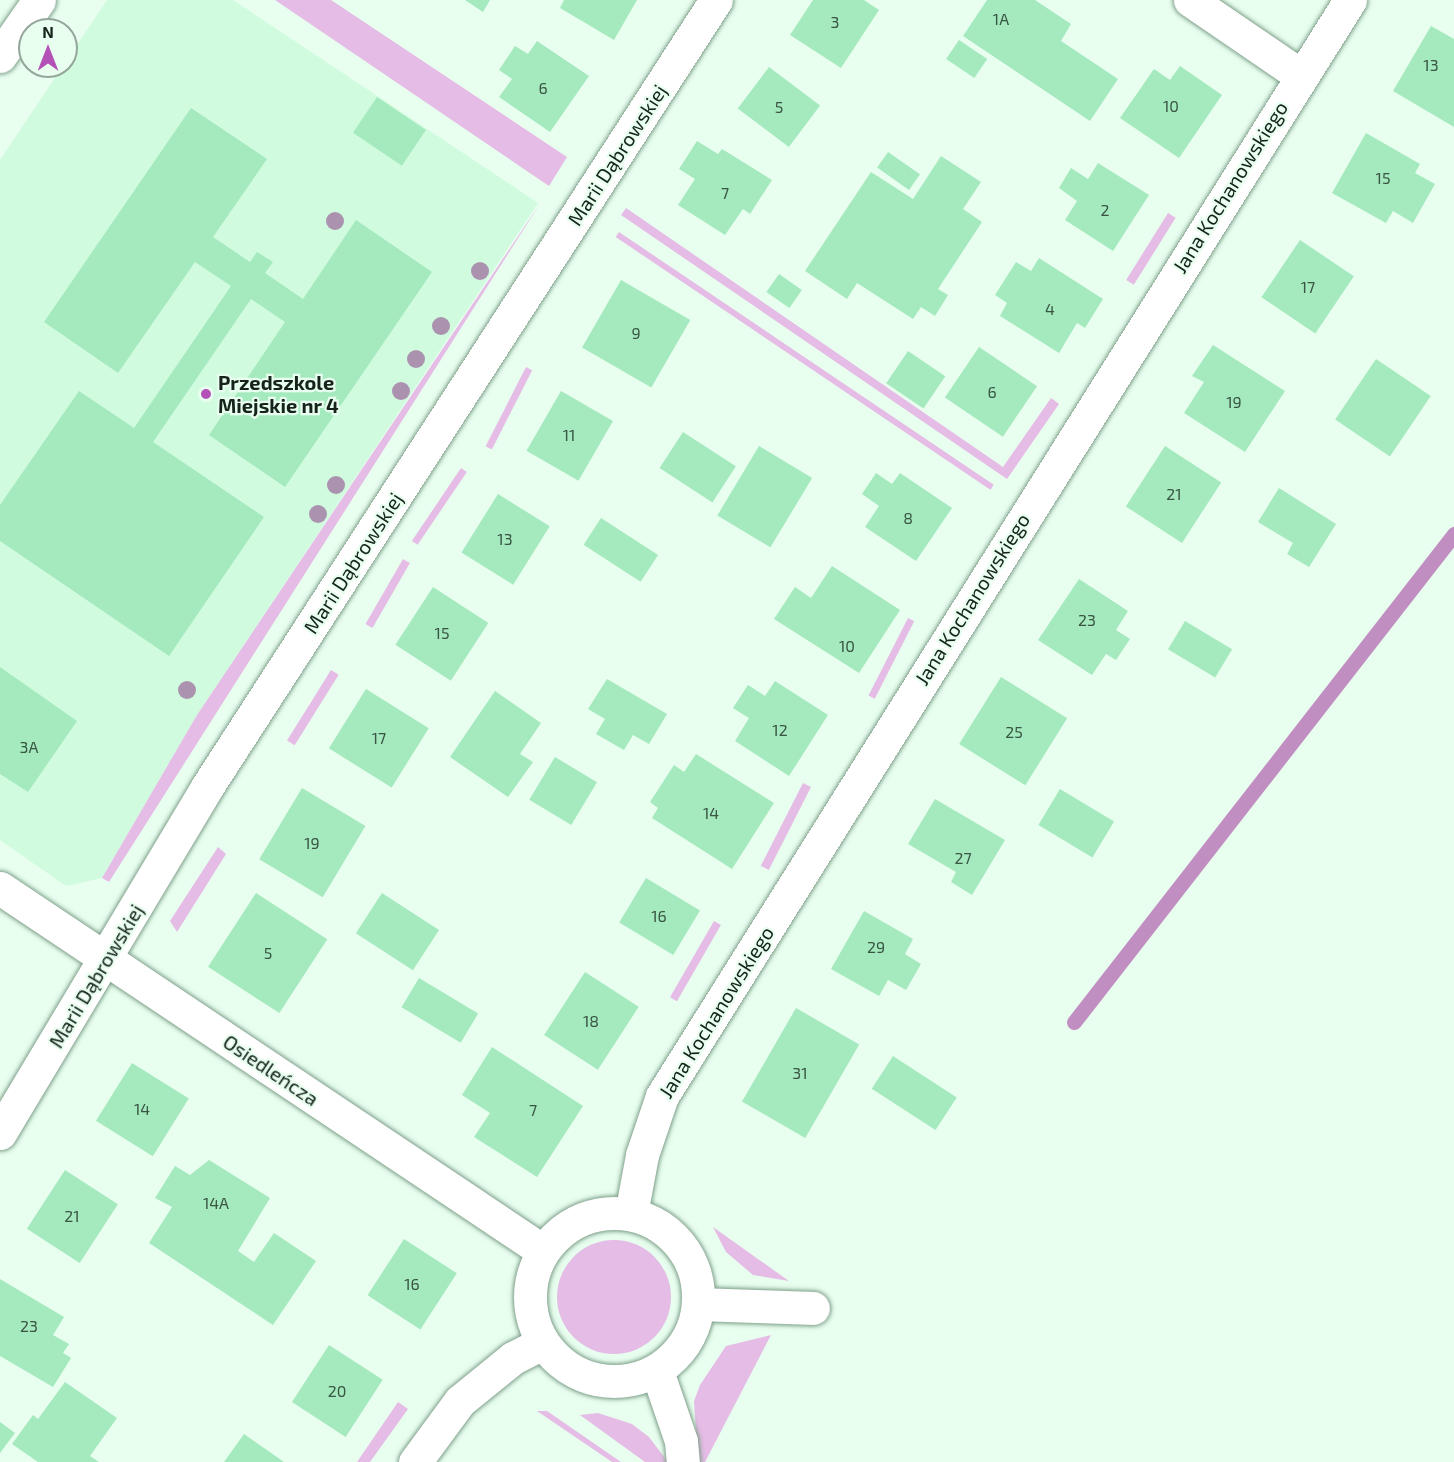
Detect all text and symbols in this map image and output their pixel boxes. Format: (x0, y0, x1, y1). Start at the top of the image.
house number: 1A (993, 9, 1009, 29)
house number: 3 (831, 12, 839, 32)
north arrow (18, 18, 78, 78)
text: N (42, 22, 54, 41)
house number: 13 (1423, 55, 1439, 75)
house number: 6 (538, 78, 548, 98)
street label: Marii Dąbrowskiej (563, 80, 671, 230)
house number: 10 (1163, 96, 1179, 116)
house number: 5 (775, 97, 783, 117)
street label: Jana Kochanowskiego (1167, 97, 1293, 277)
house number: 15 (1376, 168, 1390, 188)
house number: 7 (721, 183, 729, 203)
house number: 2 (1101, 200, 1109, 220)
house number: 17 (1301, 277, 1315, 297)
house number: 4 (1045, 299, 1055, 319)
house number: 9 (631, 323, 641, 343)
place label: Przedszkole Miejskie nr 4 (218, 371, 339, 418)
house number: 6 (987, 382, 997, 402)
marker: Przedszkole Miejskie nr 4 (199, 387, 213, 401)
house number: 19 (1226, 392, 1242, 412)
house number: 11 (563, 425, 575, 445)
house number: 21 (1166, 484, 1182, 504)
street label: Marii Dąbrowskiej (299, 488, 407, 638)
house number: 8 (903, 508, 913, 528)
street label: Jana Kochanowskiego (909, 509, 1035, 689)
house number: 13 (497, 529, 513, 549)
house number: 23 (1078, 610, 1096, 630)
house number: 15 (435, 623, 449, 643)
house number: 10 (839, 636, 855, 656)
house number: 12 (772, 720, 788, 740)
house number: 25 (1005, 722, 1023, 742)
house number: 17 (372, 728, 386, 748)
house number: 3A (20, 737, 38, 757)
house number: 14 (703, 803, 719, 823)
house number: 19 (304, 833, 320, 853)
house number: 27 (954, 848, 972, 868)
street label: Marii Dąbrowskiej (44, 900, 148, 1052)
house number: 16 (651, 906, 667, 926)
street label: Jana Kochanowskiego (653, 922, 779, 1102)
house number: 29 (867, 937, 885, 957)
house number: 5 (264, 943, 272, 963)
house number: 18 (583, 1011, 599, 1031)
street label: Osiedleńcza (219, 1029, 323, 1111)
house number: 31 (792, 1063, 808, 1083)
house number: 14 (134, 1099, 150, 1119)
house number: 7 (529, 1100, 537, 1120)
house number: 14A (203, 1193, 229, 1213)
house number: 21 (64, 1206, 80, 1226)
house number: 16 (404, 1274, 420, 1294)
house number: 23 (20, 1316, 38, 1336)
house number: 20 (328, 1381, 346, 1401)

